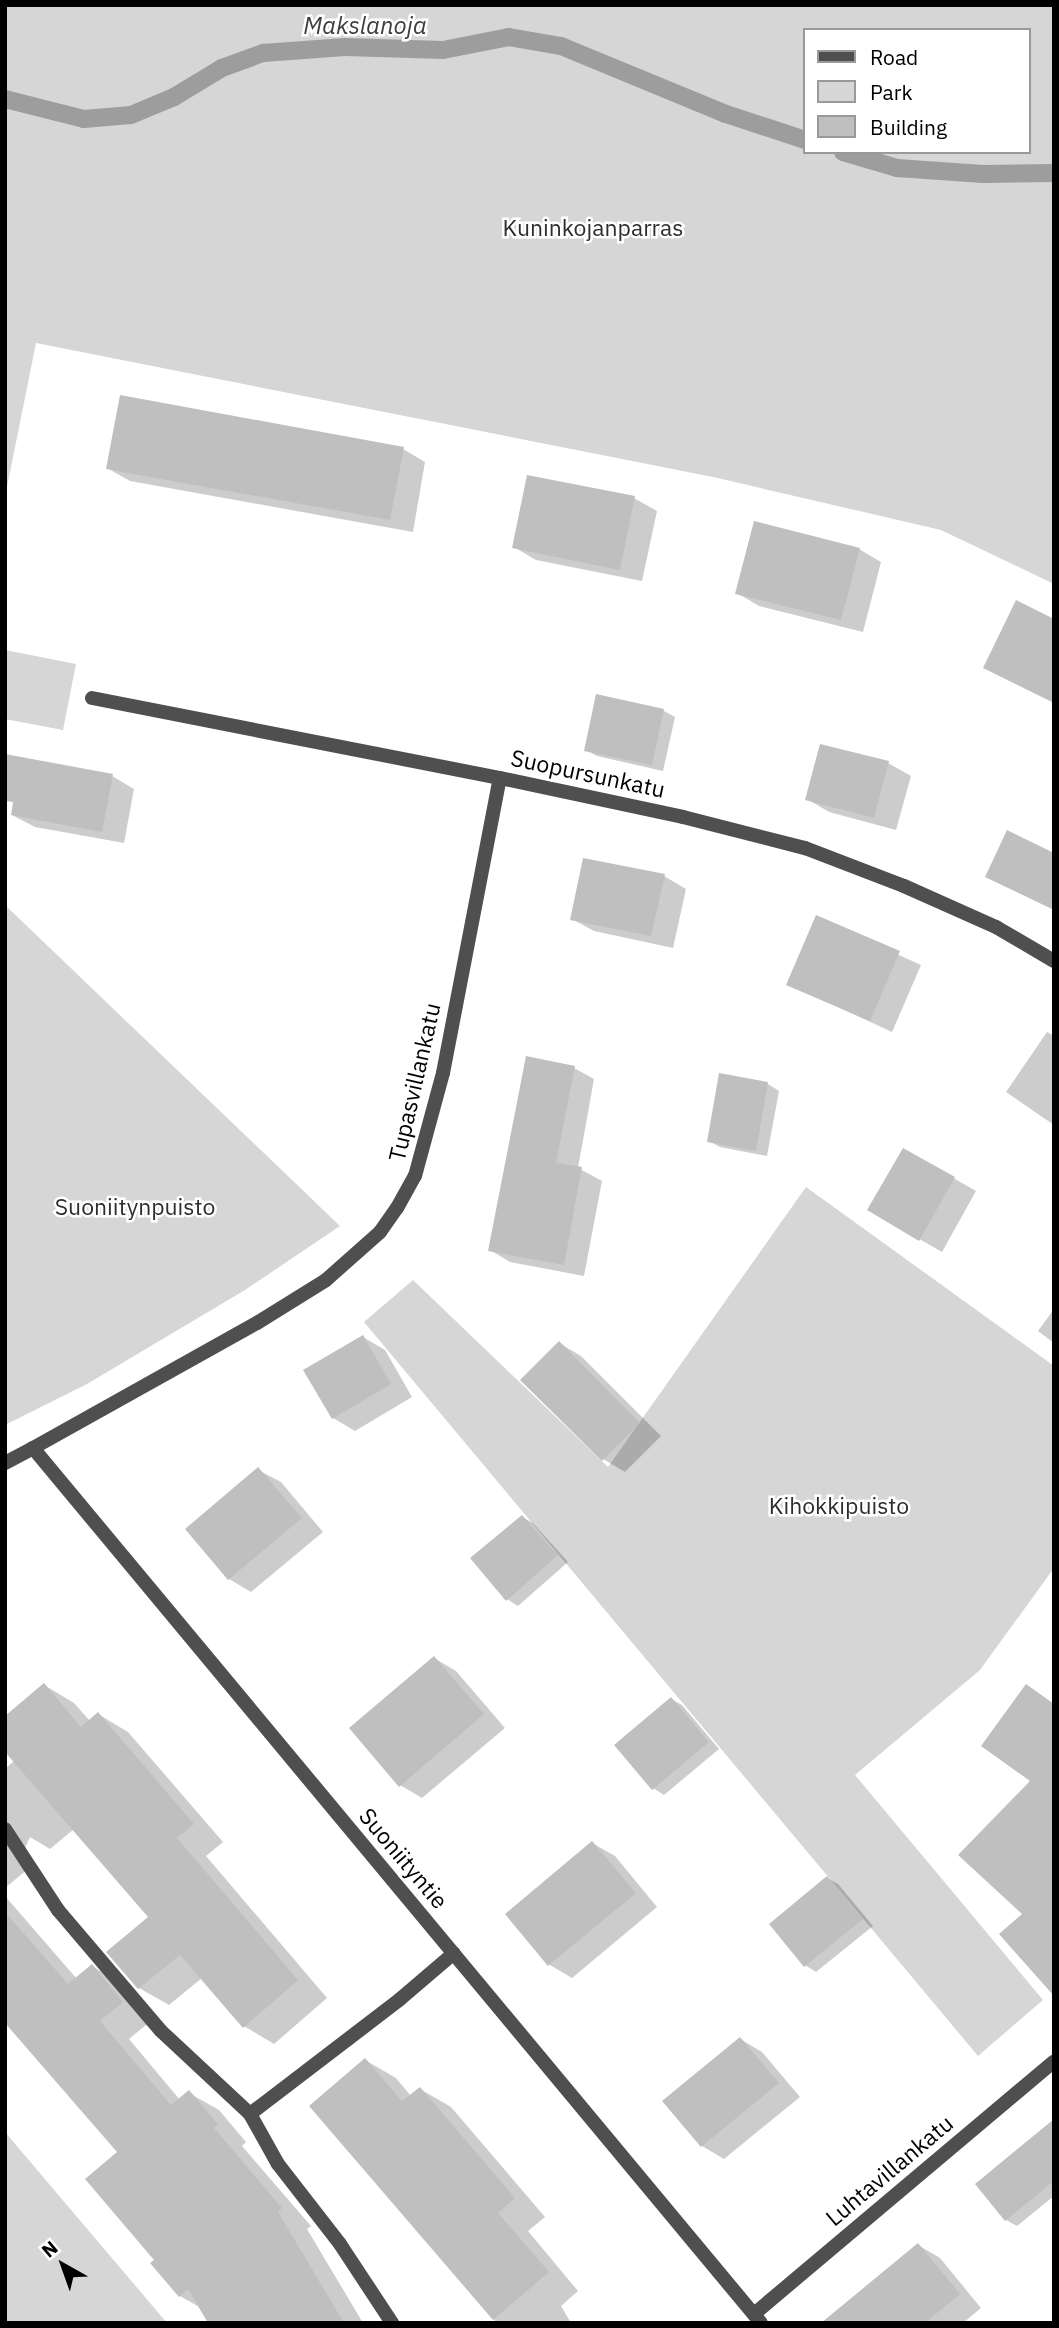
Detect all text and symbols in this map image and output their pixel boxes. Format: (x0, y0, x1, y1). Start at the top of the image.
water label: Makslanoja (303, 12, 427, 40)
legend (804, 28, 1031, 154)
text: Road (870, 43, 918, 71)
text: Park (870, 78, 913, 106)
text: Building (870, 113, 947, 141)
park label: Kuninkojanparras (503, 213, 683, 241)
street label: Suopursunkatu (508, 743, 668, 803)
street label: Tupasvillankatu (382, 1000, 446, 1164)
park label: Suoniitynpuisto (55, 1192, 215, 1220)
park label: Kihokkipuisto (769, 1491, 909, 1519)
street label: Suoniityntie (354, 1802, 454, 1914)
street label: Luhtavillankatu (820, 2109, 958, 2231)
north arrow (28, 2230, 98, 2300)
text: N (37, 2235, 62, 2263)

